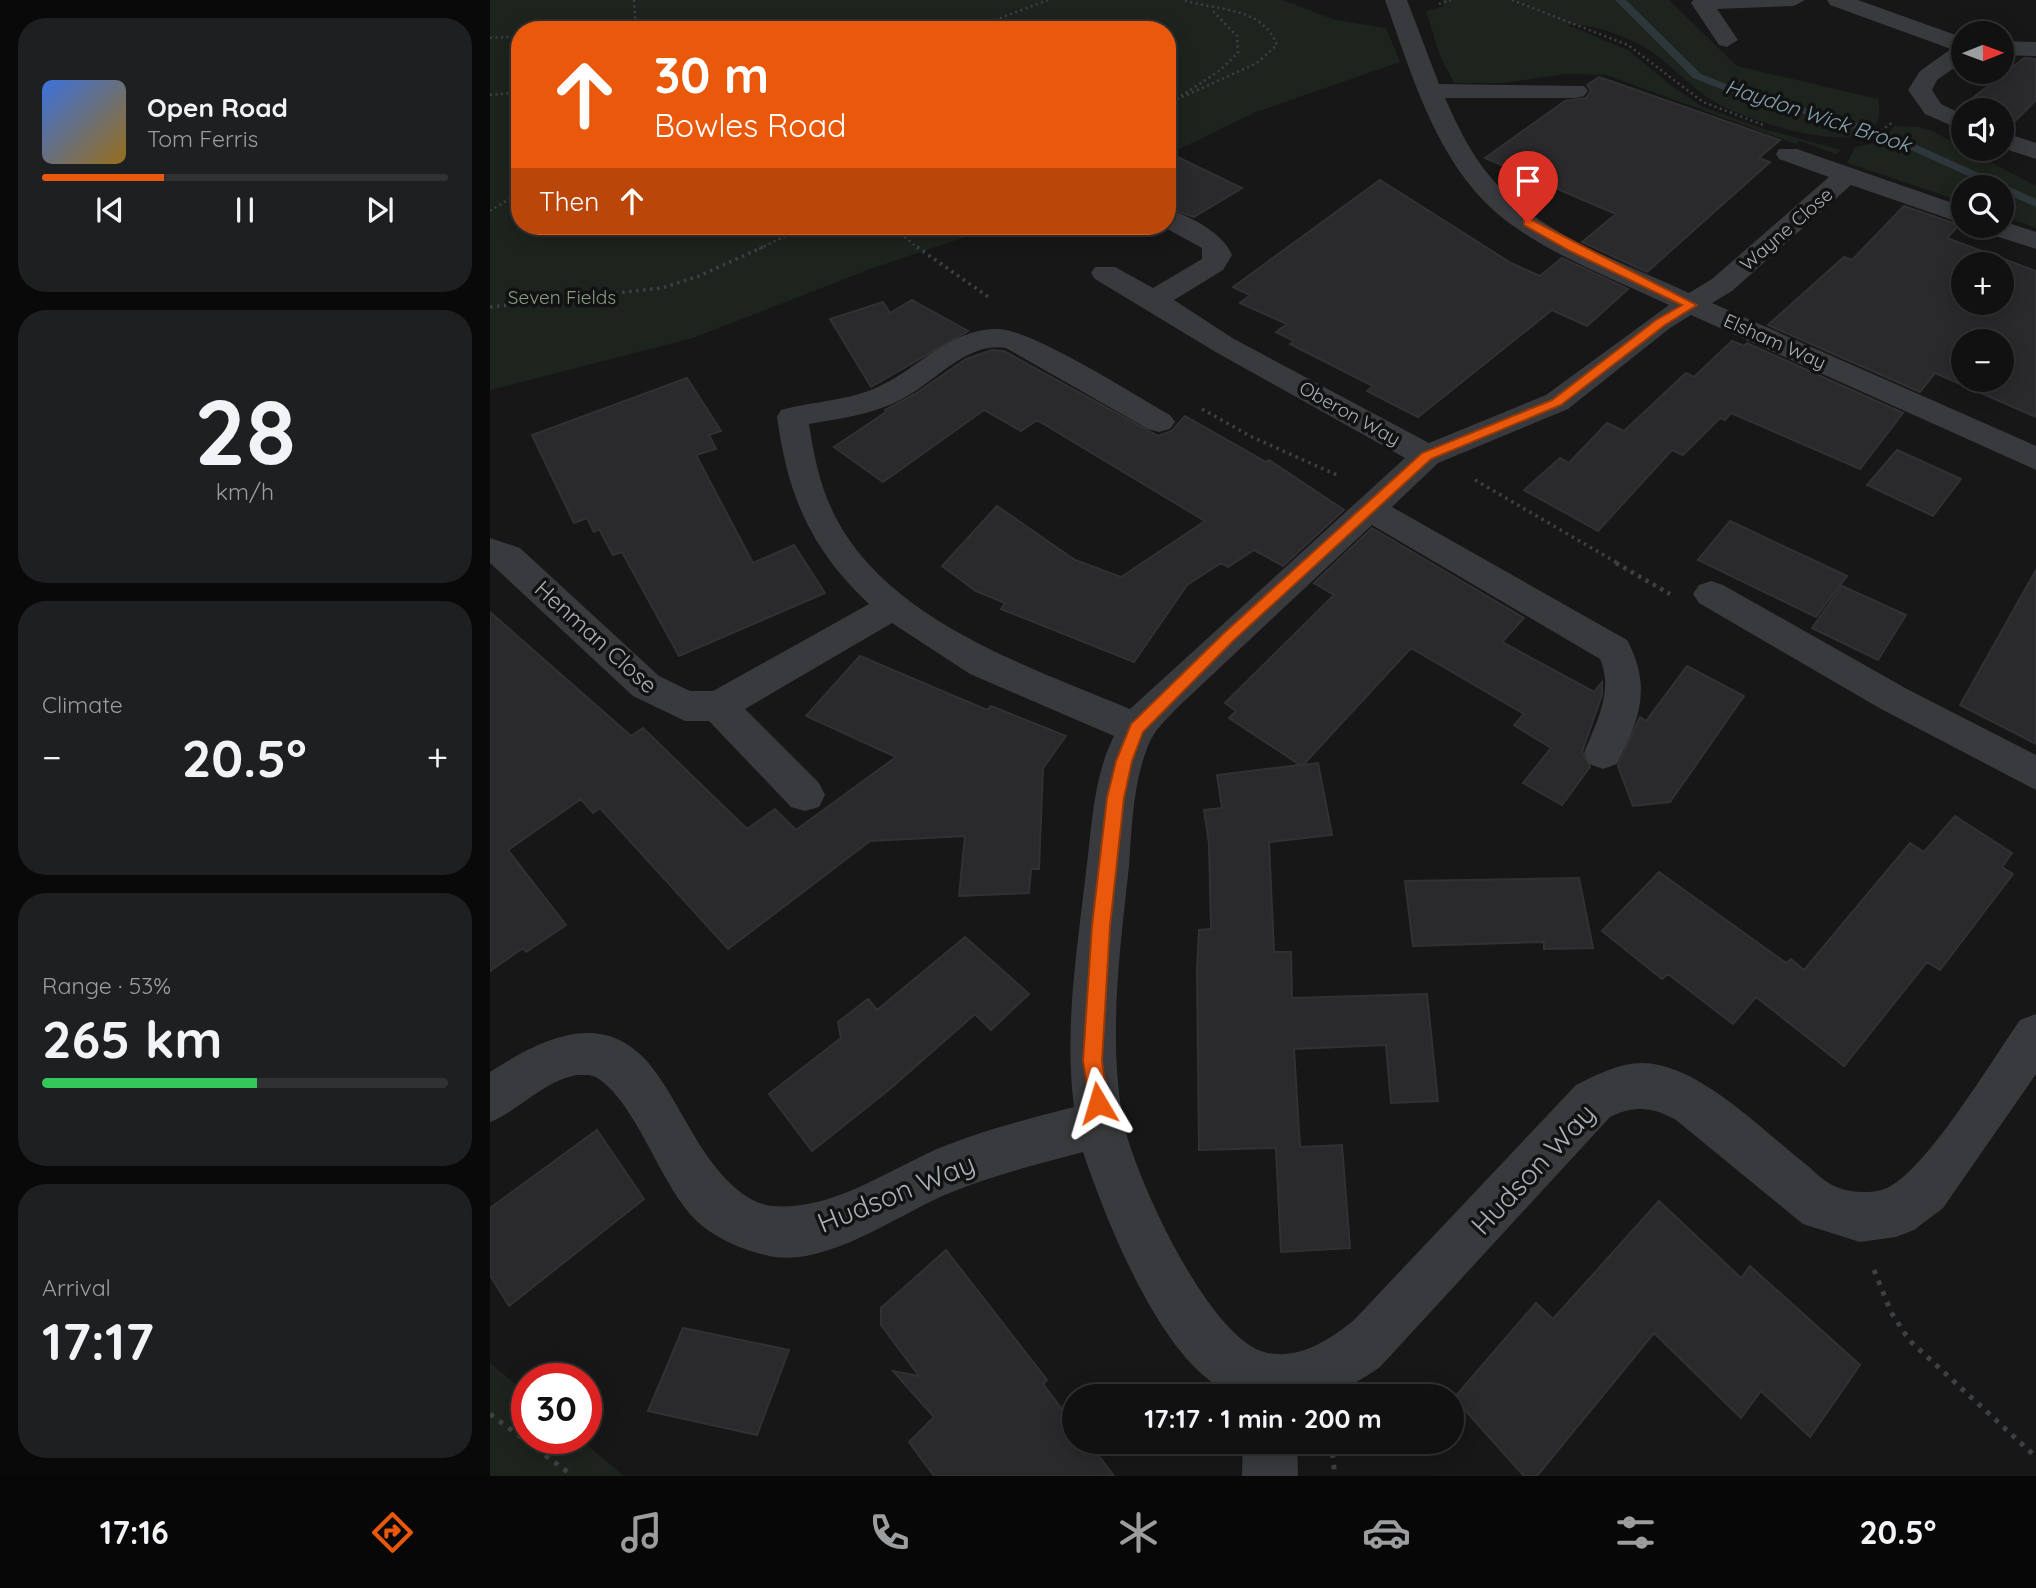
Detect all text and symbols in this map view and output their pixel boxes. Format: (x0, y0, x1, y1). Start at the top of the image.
north arrow (1951, 21, 2014, 84)
map controls (1951, 21, 2014, 392)
text: 30 m (654, 44, 769, 105)
icon: ahead (539, 49, 630, 140)
water label: Haydon Wick Brook (1722, 73, 1916, 158)
text: Open Road (147, 91, 288, 124)
button: sound (1951, 98, 2014, 161)
text: Bowles Road (654, 105, 846, 145)
text: Tom Ferris (147, 124, 258, 153)
pin (1498, 151, 1558, 223)
icon: arrive (1509, 162, 1547, 200)
button: search (1951, 175, 2014, 238)
icon: ahead (613, 182, 651, 220)
street label: Wayne Close (1735, 182, 1837, 276)
text: Then (539, 185, 599, 218)
icon: previous (91, 191, 129, 229)
icon: pause (226, 191, 264, 229)
icon: next (361, 191, 399, 229)
button: + (1951, 252, 2014, 315)
park label: Seven Fields (508, 285, 616, 309)
street label: Elsham Way (1720, 308, 1830, 374)
button: − (1951, 329, 2014, 392)
text: 28 (194, 374, 296, 488)
street label: Oberon Way (1295, 375, 1405, 451)
text: km/h (216, 477, 274, 506)
street label: Henman Close (529, 574, 664, 699)
text: Climate (42, 690, 123, 719)
text: 20.5° (182, 725, 307, 790)
text: − (42, 733, 62, 781)
text: + (427, 733, 448, 781)
text: Range · 53% (42, 971, 171, 1000)
text: 265 km (42, 1006, 222, 1071)
position arrow (1061, 1066, 1135, 1140)
street label: Hudson Way (1463, 1096, 1602, 1242)
street label: Hudson Way (812, 1145, 980, 1240)
text: Arrival (42, 1273, 111, 1302)
text: 17:17 (42, 1308, 154, 1373)
speed limit sign: 30 (511, 1363, 602, 1454)
text: 17:17 · 1 min · 200 m (1144, 1402, 1382, 1435)
icon: directions (368, 1508, 417, 1557)
icon: music (617, 1508, 666, 1557)
icon: phone (865, 1508, 914, 1557)
icon: climate (1114, 1508, 1163, 1557)
icon: car (1362, 1508, 1411, 1557)
icon: filters (1611, 1508, 1660, 1557)
text: 17:16 (100, 1512, 169, 1552)
text: 20.5° (1859, 1512, 1936, 1552)

